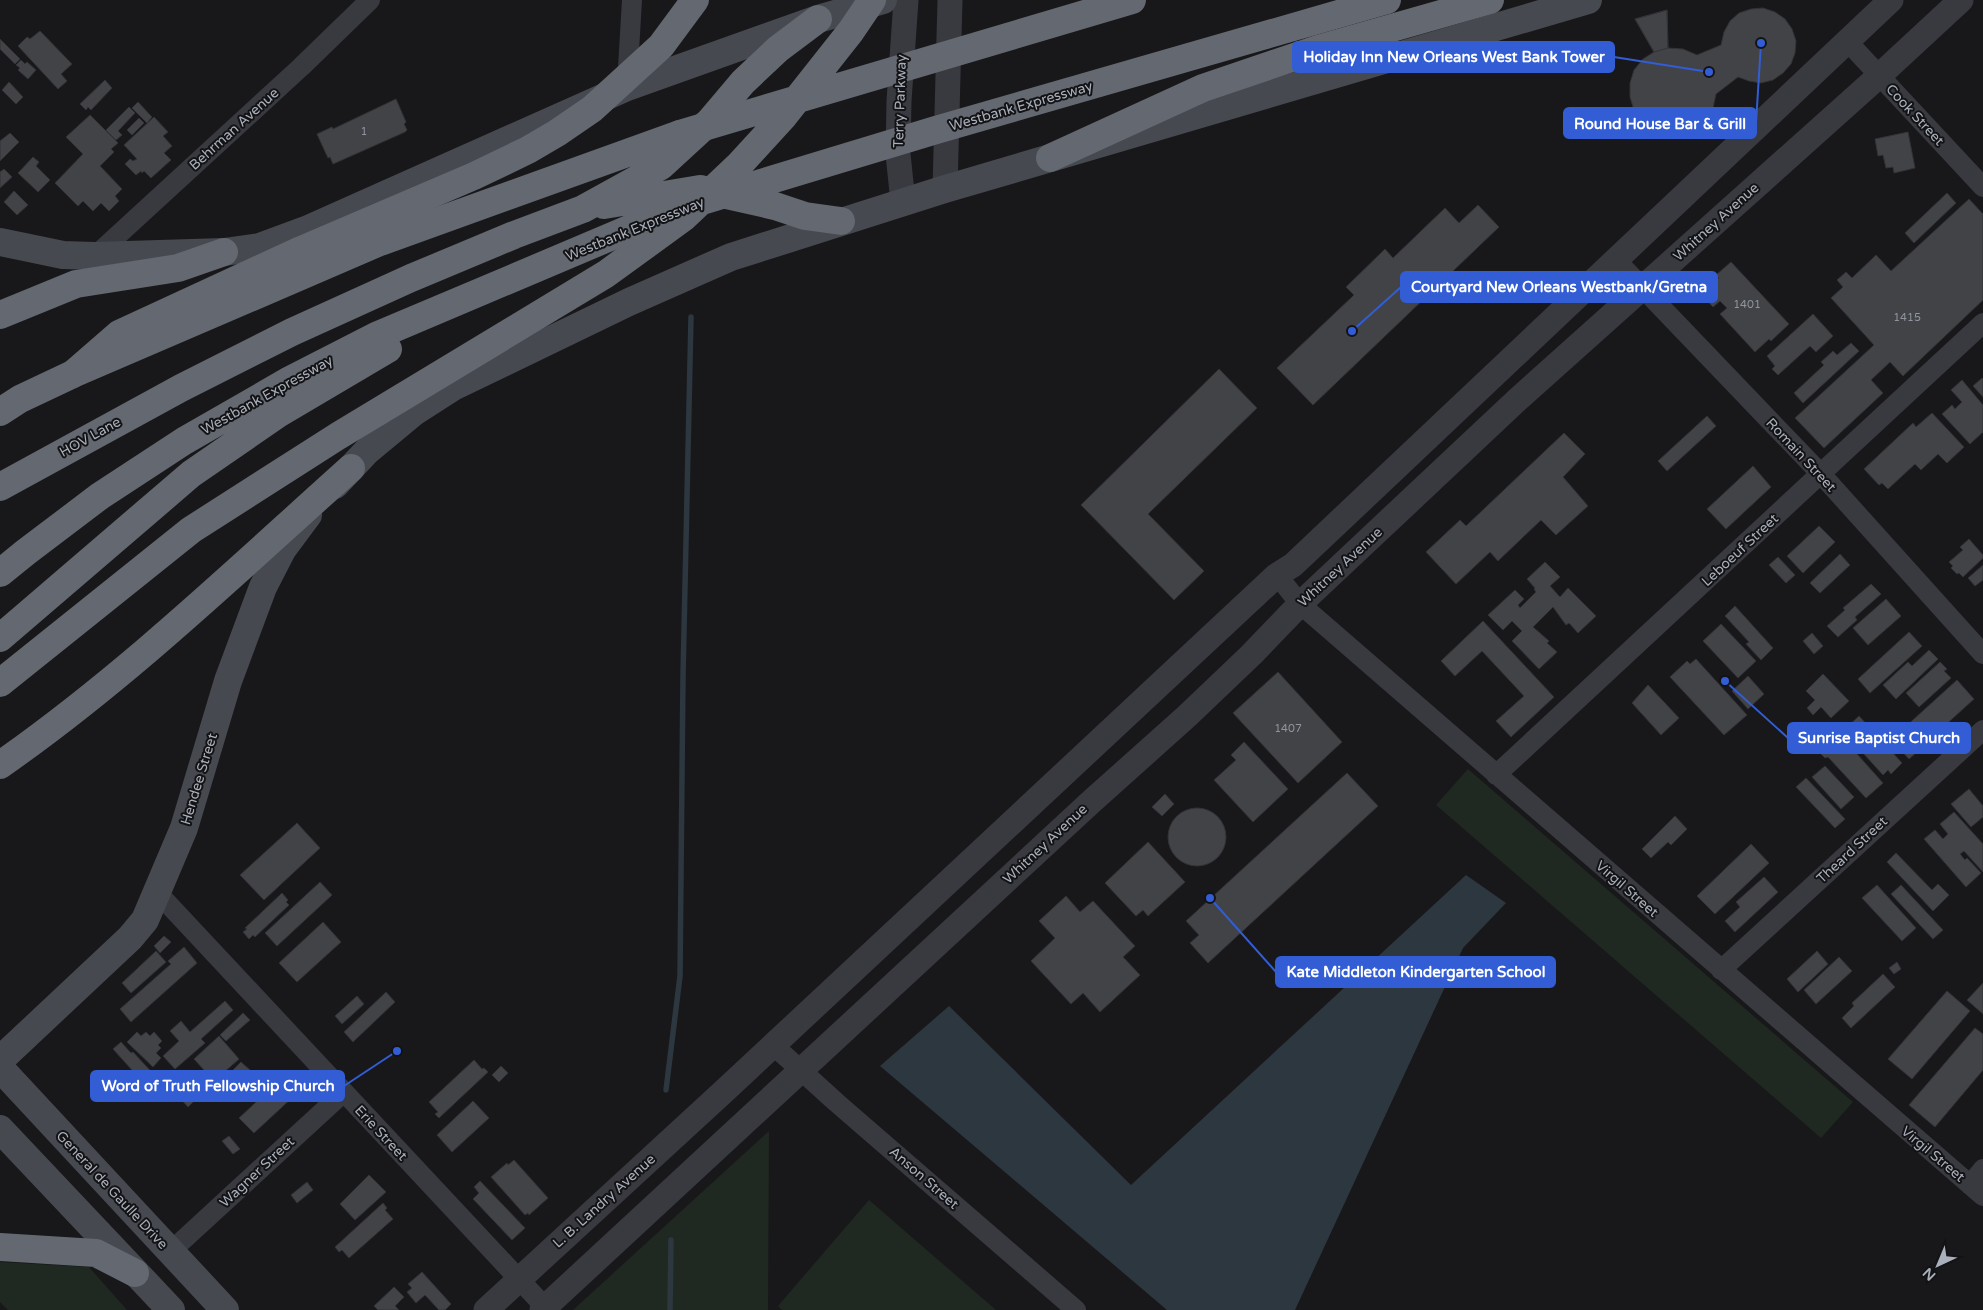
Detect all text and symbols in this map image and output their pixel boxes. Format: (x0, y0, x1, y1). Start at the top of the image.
callout: Holiday Inn New Orleans West Bank Tower (1293, 42, 1614, 72)
text: Holiday Inn New Orleans West Bank Tower (1303, 48, 1605, 67)
street label: Terry Parkway (890, 53, 910, 148)
street label: Westbank Expressway (948, 77, 1095, 135)
street label: Cook Street (1882, 81, 1948, 150)
street label: Behrman Avenue (186, 84, 282, 174)
callout: Round House Bar & Grill (1564, 108, 1756, 138)
text: Round House Bar & Grill (1574, 115, 1746, 133)
house number: 1 (361, 125, 367, 138)
street label: Whitney Avenue (1670, 179, 1762, 265)
street label: Westbank Expressway (563, 193, 707, 265)
callout: Courtyard New Orleans Westbank/Gretna (1401, 272, 1717, 302)
text: Courtyard New Orleans Westbank/Gretna (1411, 278, 1707, 297)
house number: 1401 (1733, 298, 1761, 311)
house number: 1415 (1893, 311, 1921, 324)
street label: Westbank Expressway (198, 351, 336, 438)
street label: HOV Lane (56, 413, 124, 461)
street label: Romain Street (1762, 415, 1840, 496)
street label: Leboeuf Street (1698, 510, 1782, 590)
street label: Whitney Avenue (1294, 524, 1386, 610)
house number: 1407 (1274, 722, 1302, 735)
callout: Sunrise Baptist Church (1788, 723, 1970, 753)
text: Sunrise Baptist Church (1798, 729, 1960, 748)
street label: Hendee Street (177, 730, 221, 827)
street label: Whitney Avenue (999, 801, 1091, 887)
street label: Theard Street (1813, 813, 1891, 887)
street label: Virgil Street (1592, 857, 1662, 921)
callout: Kate Middleton Kindergarten School (1276, 957, 1555, 987)
text: Kate Middleton Kindergarten School (1287, 963, 1545, 982)
callout: Word of Truth Fellowship Church (91, 1071, 344, 1101)
text: Word of Truth Fellowship Church (101, 1077, 335, 1096)
street label: Erie Street (351, 1102, 411, 1165)
street label: Virgil Street (1898, 1123, 1969, 1186)
street label: General de Gaulle Drive (53, 1127, 171, 1253)
street label: Wagner Street (216, 1133, 298, 1211)
street label: Anson Street (886, 1143, 963, 1213)
street label: L. B. Landry Avenue (549, 1150, 659, 1252)
north arrow (1913, 1240, 1963, 1290)
text: N (1919, 1264, 1939, 1284)

